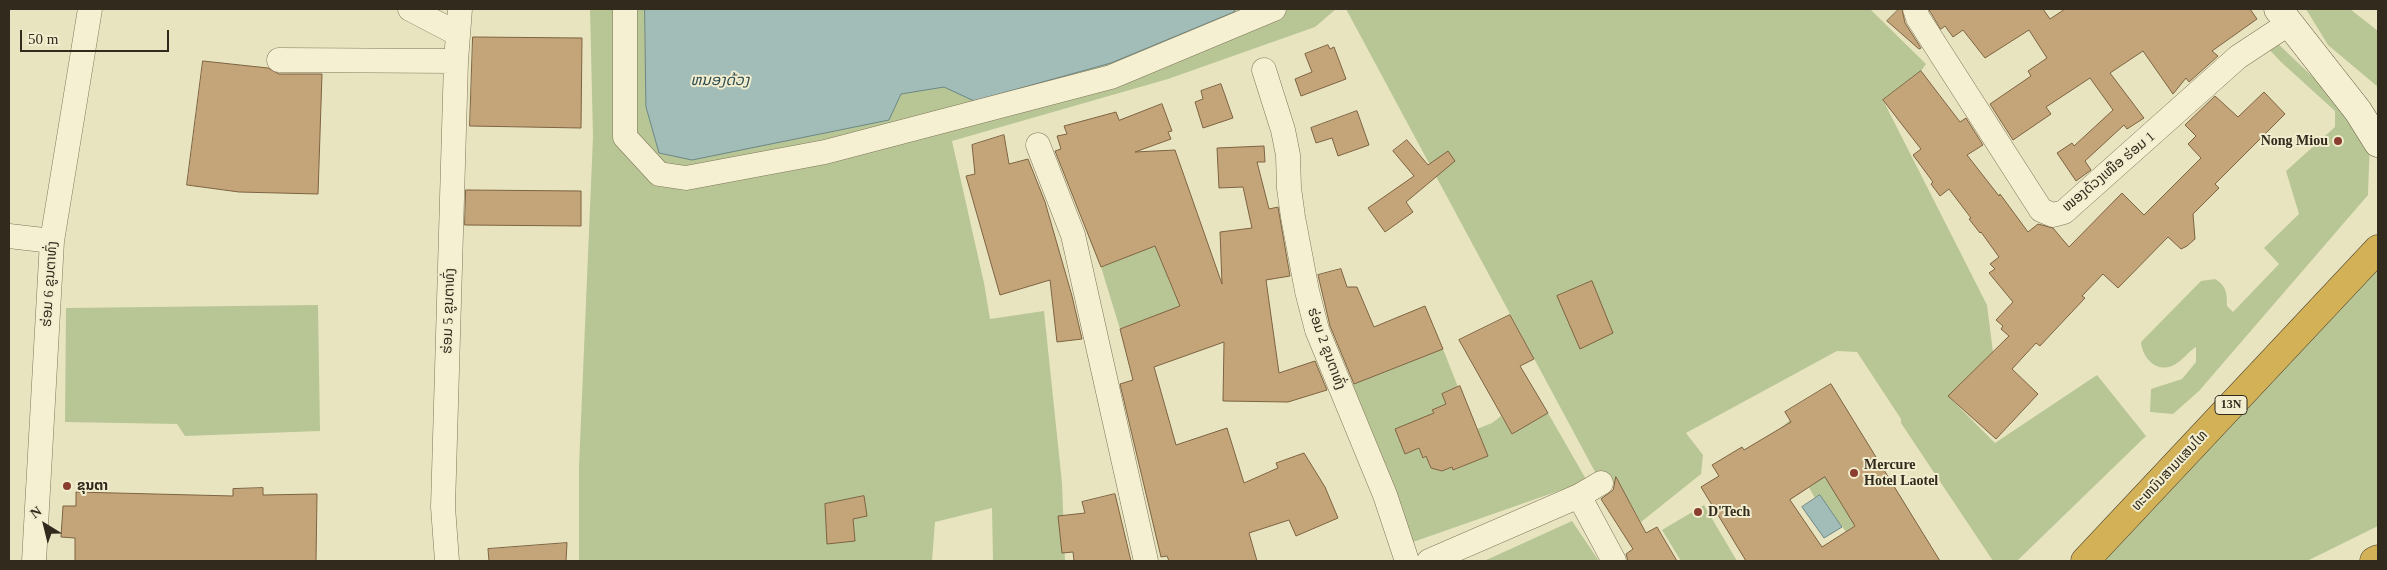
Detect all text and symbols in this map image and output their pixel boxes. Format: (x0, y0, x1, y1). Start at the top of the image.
scale bar (22, 20, 171, 52)
text: 50 m (28, 31, 58, 47)
water label: ຫນອງດ້ວງ (691, 72, 749, 90)
street label: ໜອງດ້ວງເໜືອ ຮ່ອມ 1 (2059, 128, 2159, 216)
place label: Nong Miou (2261, 133, 2328, 149)
marker: Nong Miou (2332, 135, 2344, 147)
street label: ຮ່ອມ 6 ຂູນຕາທົ່ງ (39, 241, 61, 327)
street label: ຮ່ອມ 5 ຂູນຕາທົ່ງ (439, 268, 459, 354)
street label: ຮ່ອມ 2 ຂູນຕາທົ່ງ (1303, 306, 1349, 392)
road number: 13N (2215, 396, 2247, 414)
street label: ທະຫນົນສາມແສນໄທ (2128, 427, 2212, 515)
place label: Mercure Hotel Laotel (1864, 457, 1938, 490)
marker: Mercure Hotel Laotel (1848, 467, 1860, 479)
place label: ຂຸນຕາ (77, 478, 108, 494)
marker: ຂຸນຕາ (61, 480, 73, 492)
north arrow (20, 500, 70, 550)
text: N (27, 503, 44, 522)
place label: D'Tech (1708, 504, 1750, 520)
marker: D'Tech (1692, 506, 1704, 518)

